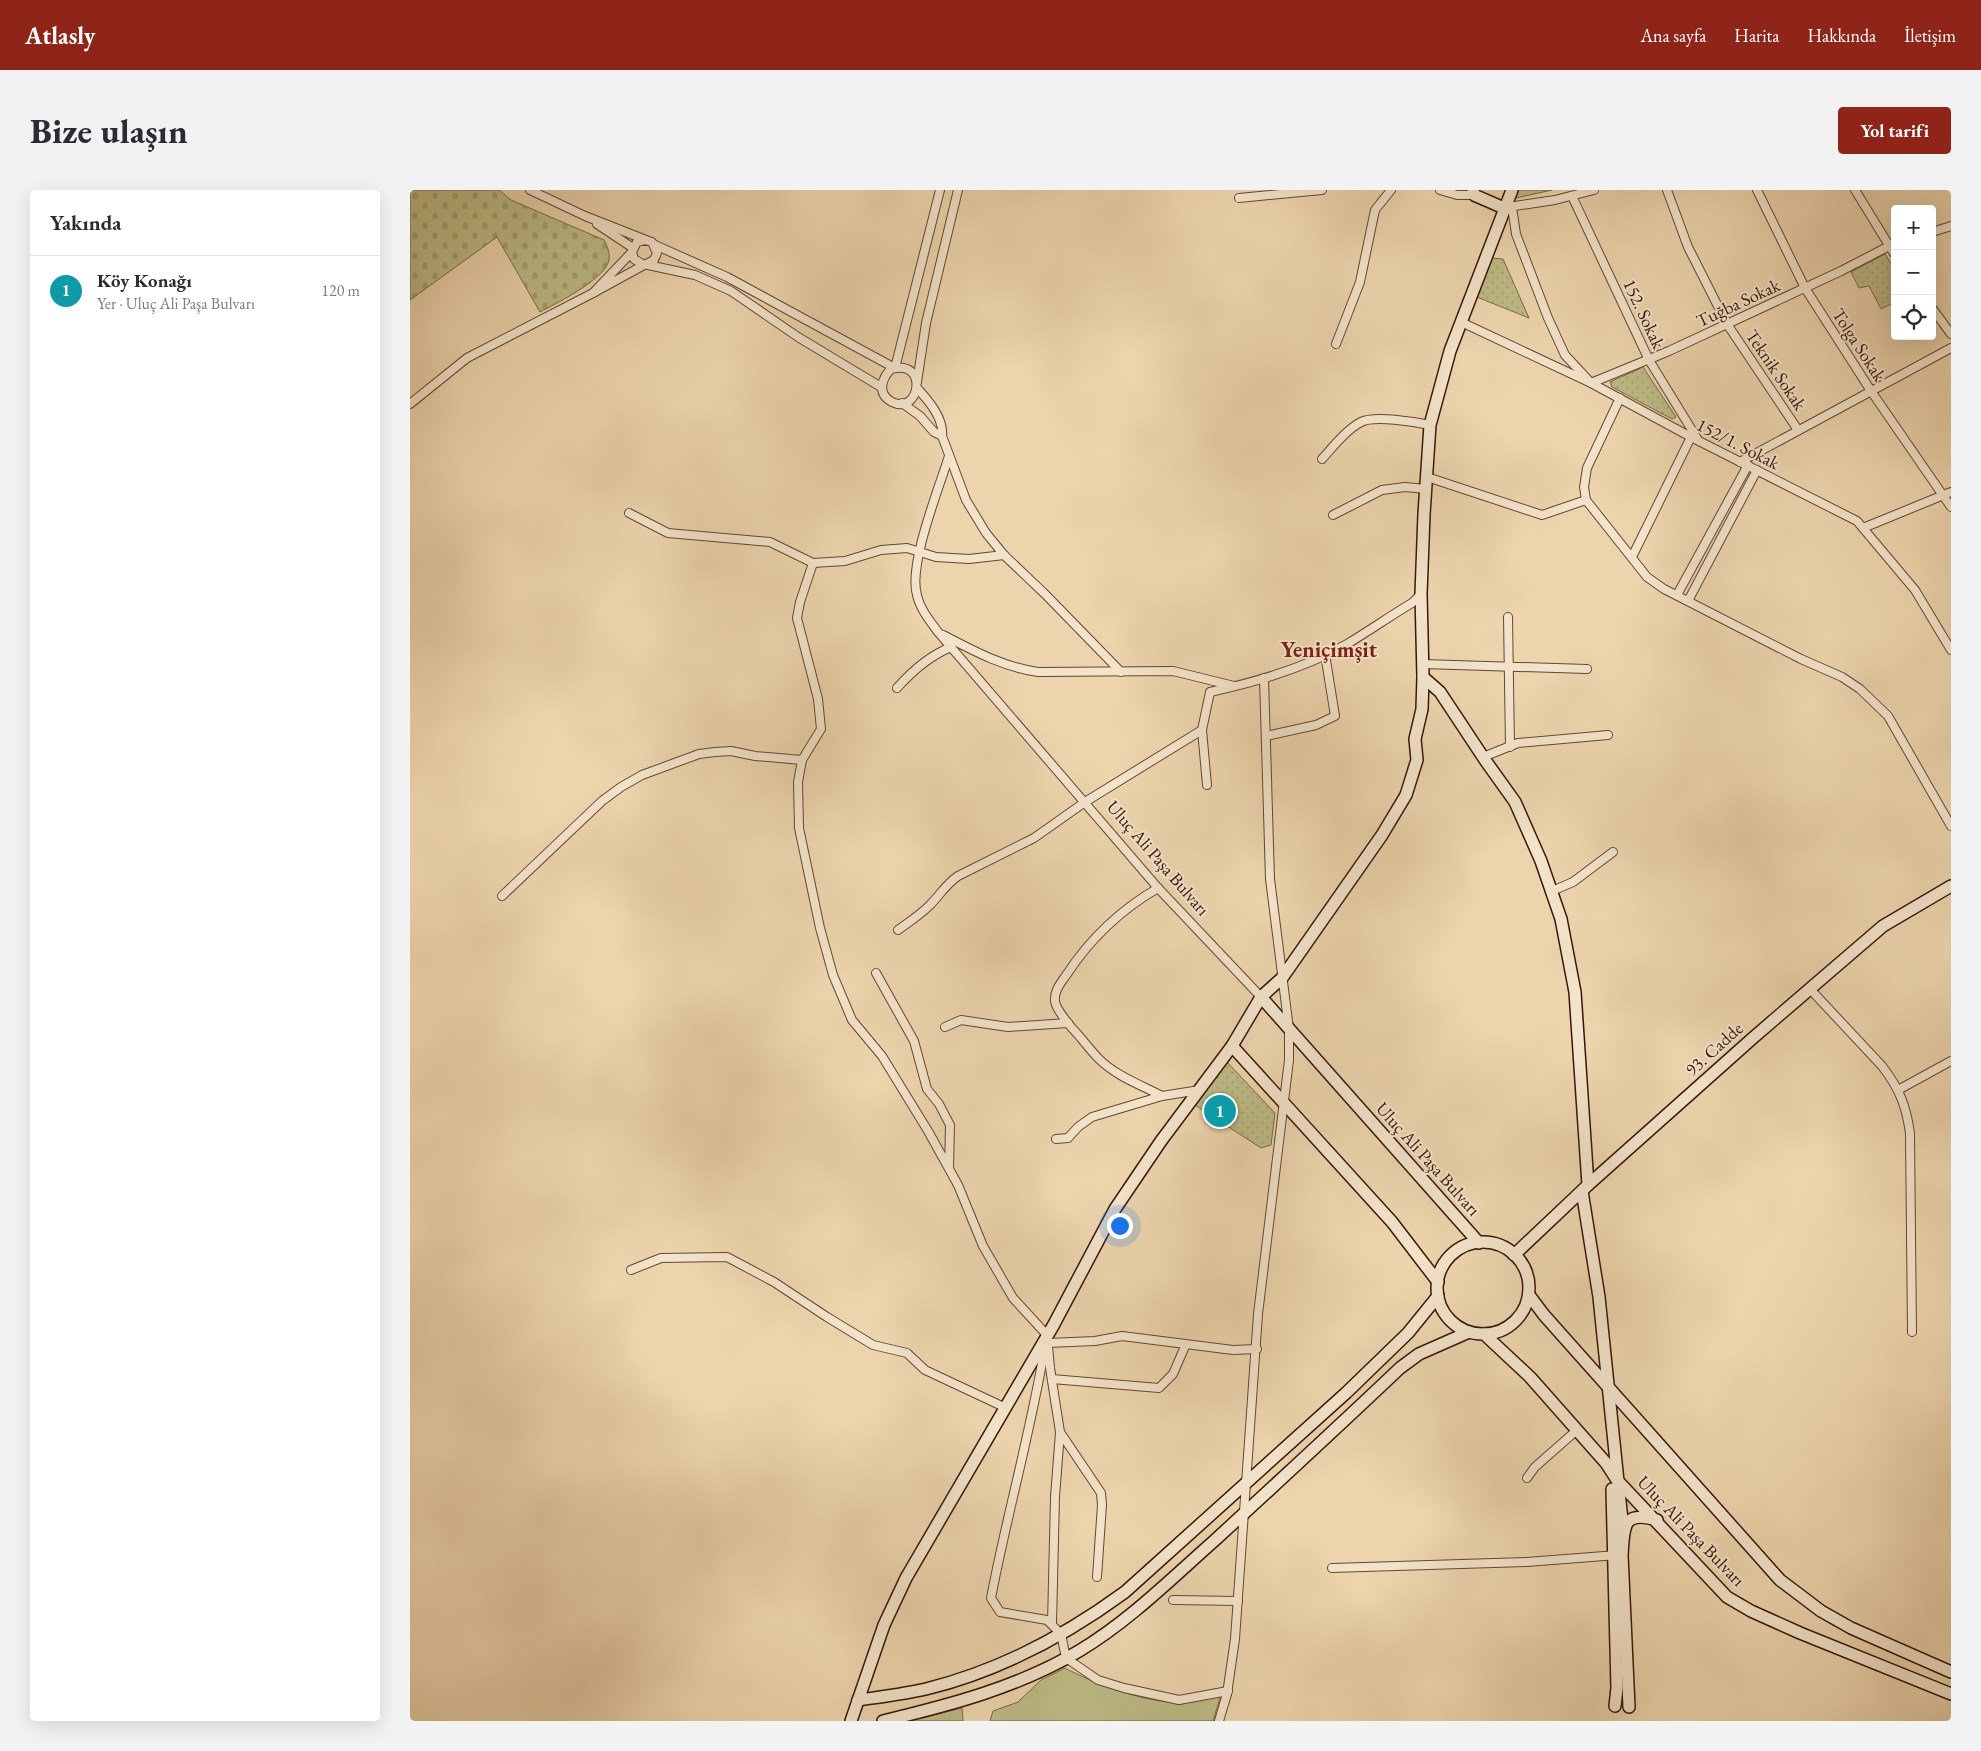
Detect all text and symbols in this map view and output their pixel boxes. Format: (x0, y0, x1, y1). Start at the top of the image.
text: Atlasly (25, 20, 95, 51)
text: Ana sayfa (1640, 24, 1706, 47)
text: Harita (1734, 24, 1779, 47)
text: Hakkında (1807, 24, 1876, 47)
text: İletişim (1904, 24, 1956, 47)
button: Yol tarifi (1838, 107, 1951, 154)
text: Bize ulaşın (30, 108, 188, 153)
map controls (1891, 205, 1936, 340)
button: + (1891, 205, 1936, 250)
text: Yakında (50, 209, 121, 236)
button: − (1891, 250, 1936, 295)
text: Köy Konağı (97, 268, 192, 293)
street label: Tuğba Sokak (1692, 273, 1784, 332)
street label: 152. Sokak (1618, 275, 1671, 353)
text: 1 (62, 280, 70, 301)
text: 120 m (321, 280, 360, 301)
text: Yer · Uluç Ali Paşa Bulvarı (97, 293, 255, 314)
button: locate (1891, 295, 1936, 340)
street label: Tolga Sokak (1827, 304, 1892, 386)
street label: Teknik Sokak (1741, 325, 1812, 415)
street label: 152/1. Sokak (1693, 413, 1784, 475)
district label: Yeniçimşit (1281, 635, 1378, 664)
street label: Uluç Ali Paşa Bulvarı (1102, 795, 1215, 920)
street label: 93. Cadde (1680, 1017, 1747, 1081)
pin: 1 (1204, 1092, 1236, 1130)
street label: Uluç Ali Paşa Bulvarı (1371, 1097, 1486, 1221)
your location (1107, 1213, 1133, 1239)
street label: Uluç Ali Paşa Bulvarı (1633, 1470, 1750, 1591)

